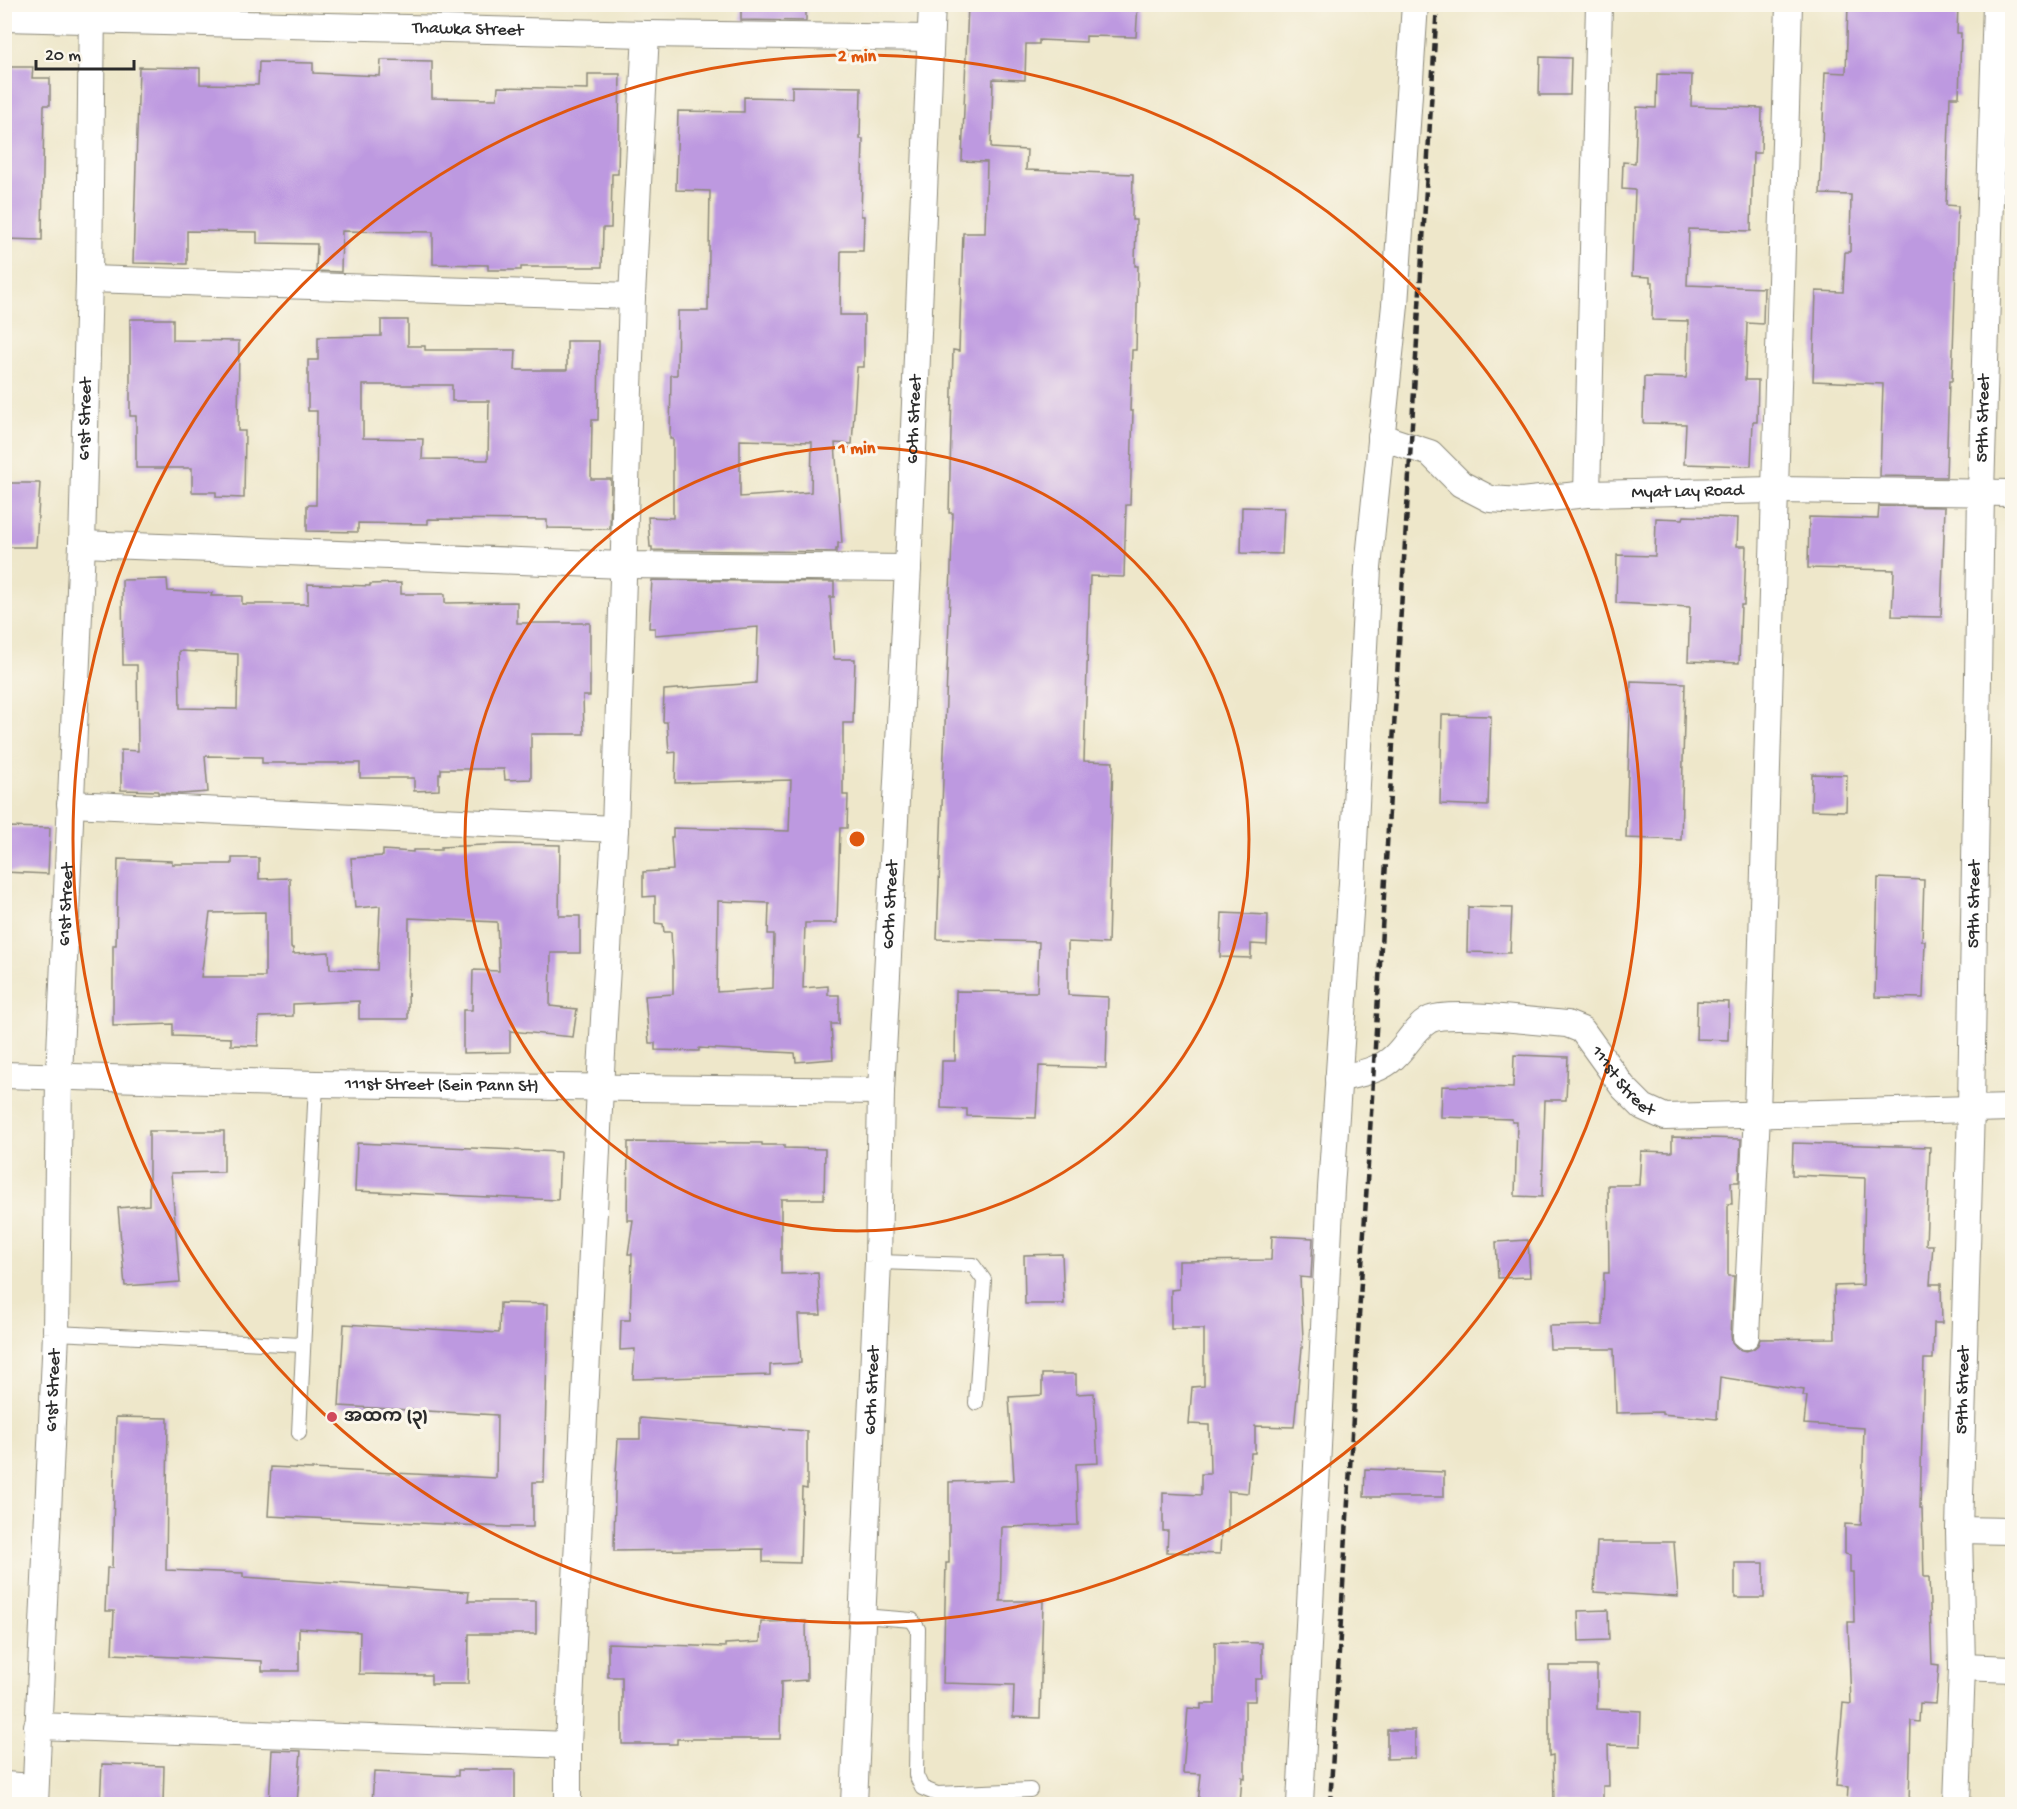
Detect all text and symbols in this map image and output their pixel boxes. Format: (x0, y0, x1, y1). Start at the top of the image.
street label: Thawka Street (411, 18, 525, 41)
scale bar (36, 33, 134, 71)
text: 20 m (45, 46, 81, 67)
text: 2 min (838, 47, 877, 68)
street label: 60th Street (902, 373, 927, 464)
street label: 59th Street (1971, 373, 1995, 463)
street label: 61st Street (74, 376, 97, 461)
text: 1 min (838, 439, 876, 460)
street label: Myat Lay Road (1631, 480, 1745, 504)
centre of rings (847, 829, 867, 849)
street label: 60th Street (878, 858, 903, 950)
street label: 59th Street (1963, 859, 1986, 948)
street label: 61st Street (54, 861, 79, 946)
street label: 111st Street (1586, 1041, 1659, 1122)
street label: 111st Street (Sein Pann St) (344, 1074, 539, 1097)
street label: 60th Street (860, 1344, 885, 1435)
street label: 59th Street (1951, 1344, 1975, 1434)
street label: 61st Street (41, 1347, 66, 1432)
place label: အထက (၃) (344, 1407, 428, 1429)
marker: အထက (၃) (325, 1410, 339, 1424)

